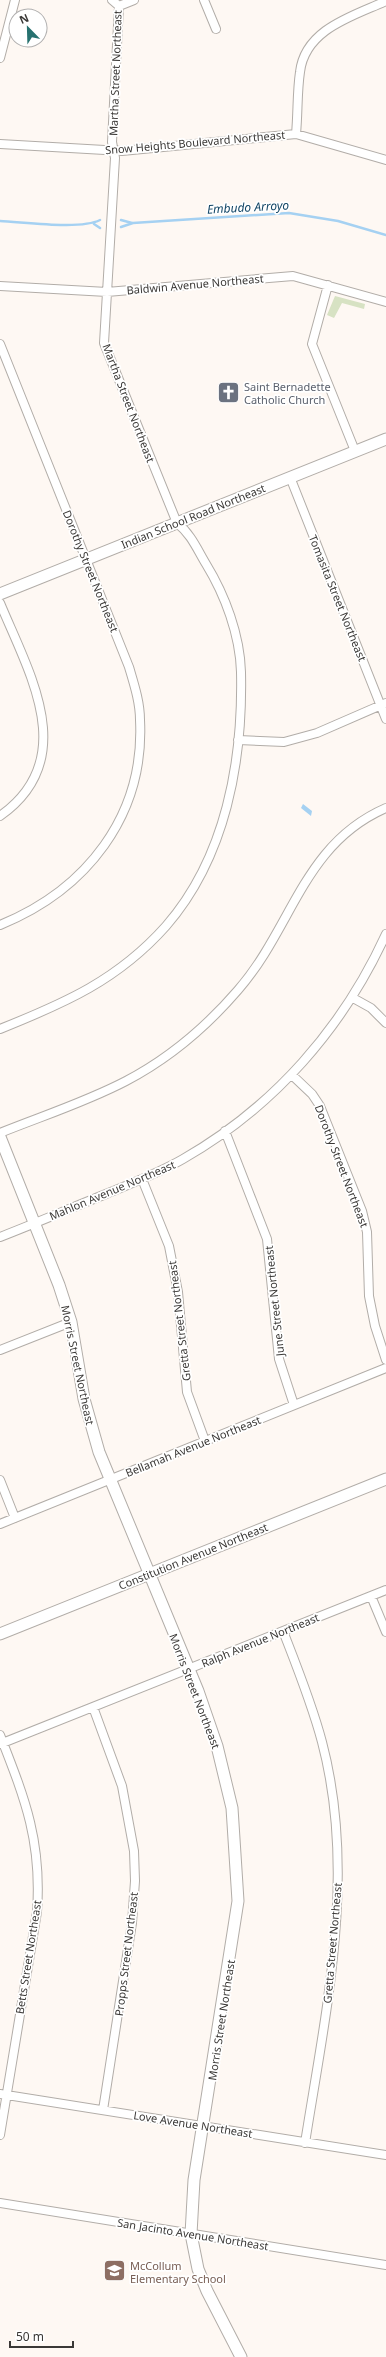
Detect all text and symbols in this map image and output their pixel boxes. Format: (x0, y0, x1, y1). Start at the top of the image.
north arrow (8, 8, 48, 48)
text: N (17, 10, 31, 27)
street label: Martha Street Northeast (105, 10, 125, 136)
street label: Snow Heights Boulevard Northeast (104, 127, 286, 157)
water label: Embudo Arroyo (206, 196, 290, 218)
street label: Baldwin Avenue Northeast (126, 271, 264, 297)
street label: Martha Street Northeast (99, 341, 159, 465)
church icon: Saint Bernadette Catholic Church (216, 379, 242, 405)
place label: Saint Bernadette Catholic Church (244, 379, 331, 407)
street label: Indian School Road Northeast (119, 480, 267, 552)
street label: Dorothy Street Northeast (60, 508, 122, 634)
street label: Tomasita Street Northeast (306, 533, 370, 663)
street label: Dorothy Street Northeast (312, 1102, 372, 1230)
street label: Mahlon Avenue Northeast (47, 1157, 177, 1223)
street label: June Street Northeast (261, 1245, 287, 1358)
street label: Gretta Street Northeast (164, 1260, 194, 1382)
street label: Morris Street Northeast (58, 1304, 98, 1426)
street label: Bellamah Avenue Northeast (123, 1412, 263, 1480)
street label: Constitution Avenue Northeast (116, 1519, 270, 1593)
street label: Ralph Avenue Northeast (199, 1609, 321, 1670)
street label: Morris Street Northeast (166, 1631, 224, 1751)
street label: Gretta Street Northeast (319, 1882, 345, 2004)
street label: Propps Street Northeast (111, 1891, 141, 2017)
street label: Betts Street Northeast (12, 1899, 44, 2015)
street label: Morris Street Northeast (204, 1958, 238, 2082)
street label: Love Avenue Northeast (132, 2107, 254, 2141)
street label: San Jacinto Avenue Northeast (116, 2215, 270, 2253)
school or university icon: McCollum Elementary School (101, 2258, 127, 2284)
place label: McCollum Elementary School (130, 2258, 226, 2286)
scale bar (10, 2323, 73, 2349)
text: 50 m (16, 2328, 44, 2345)

